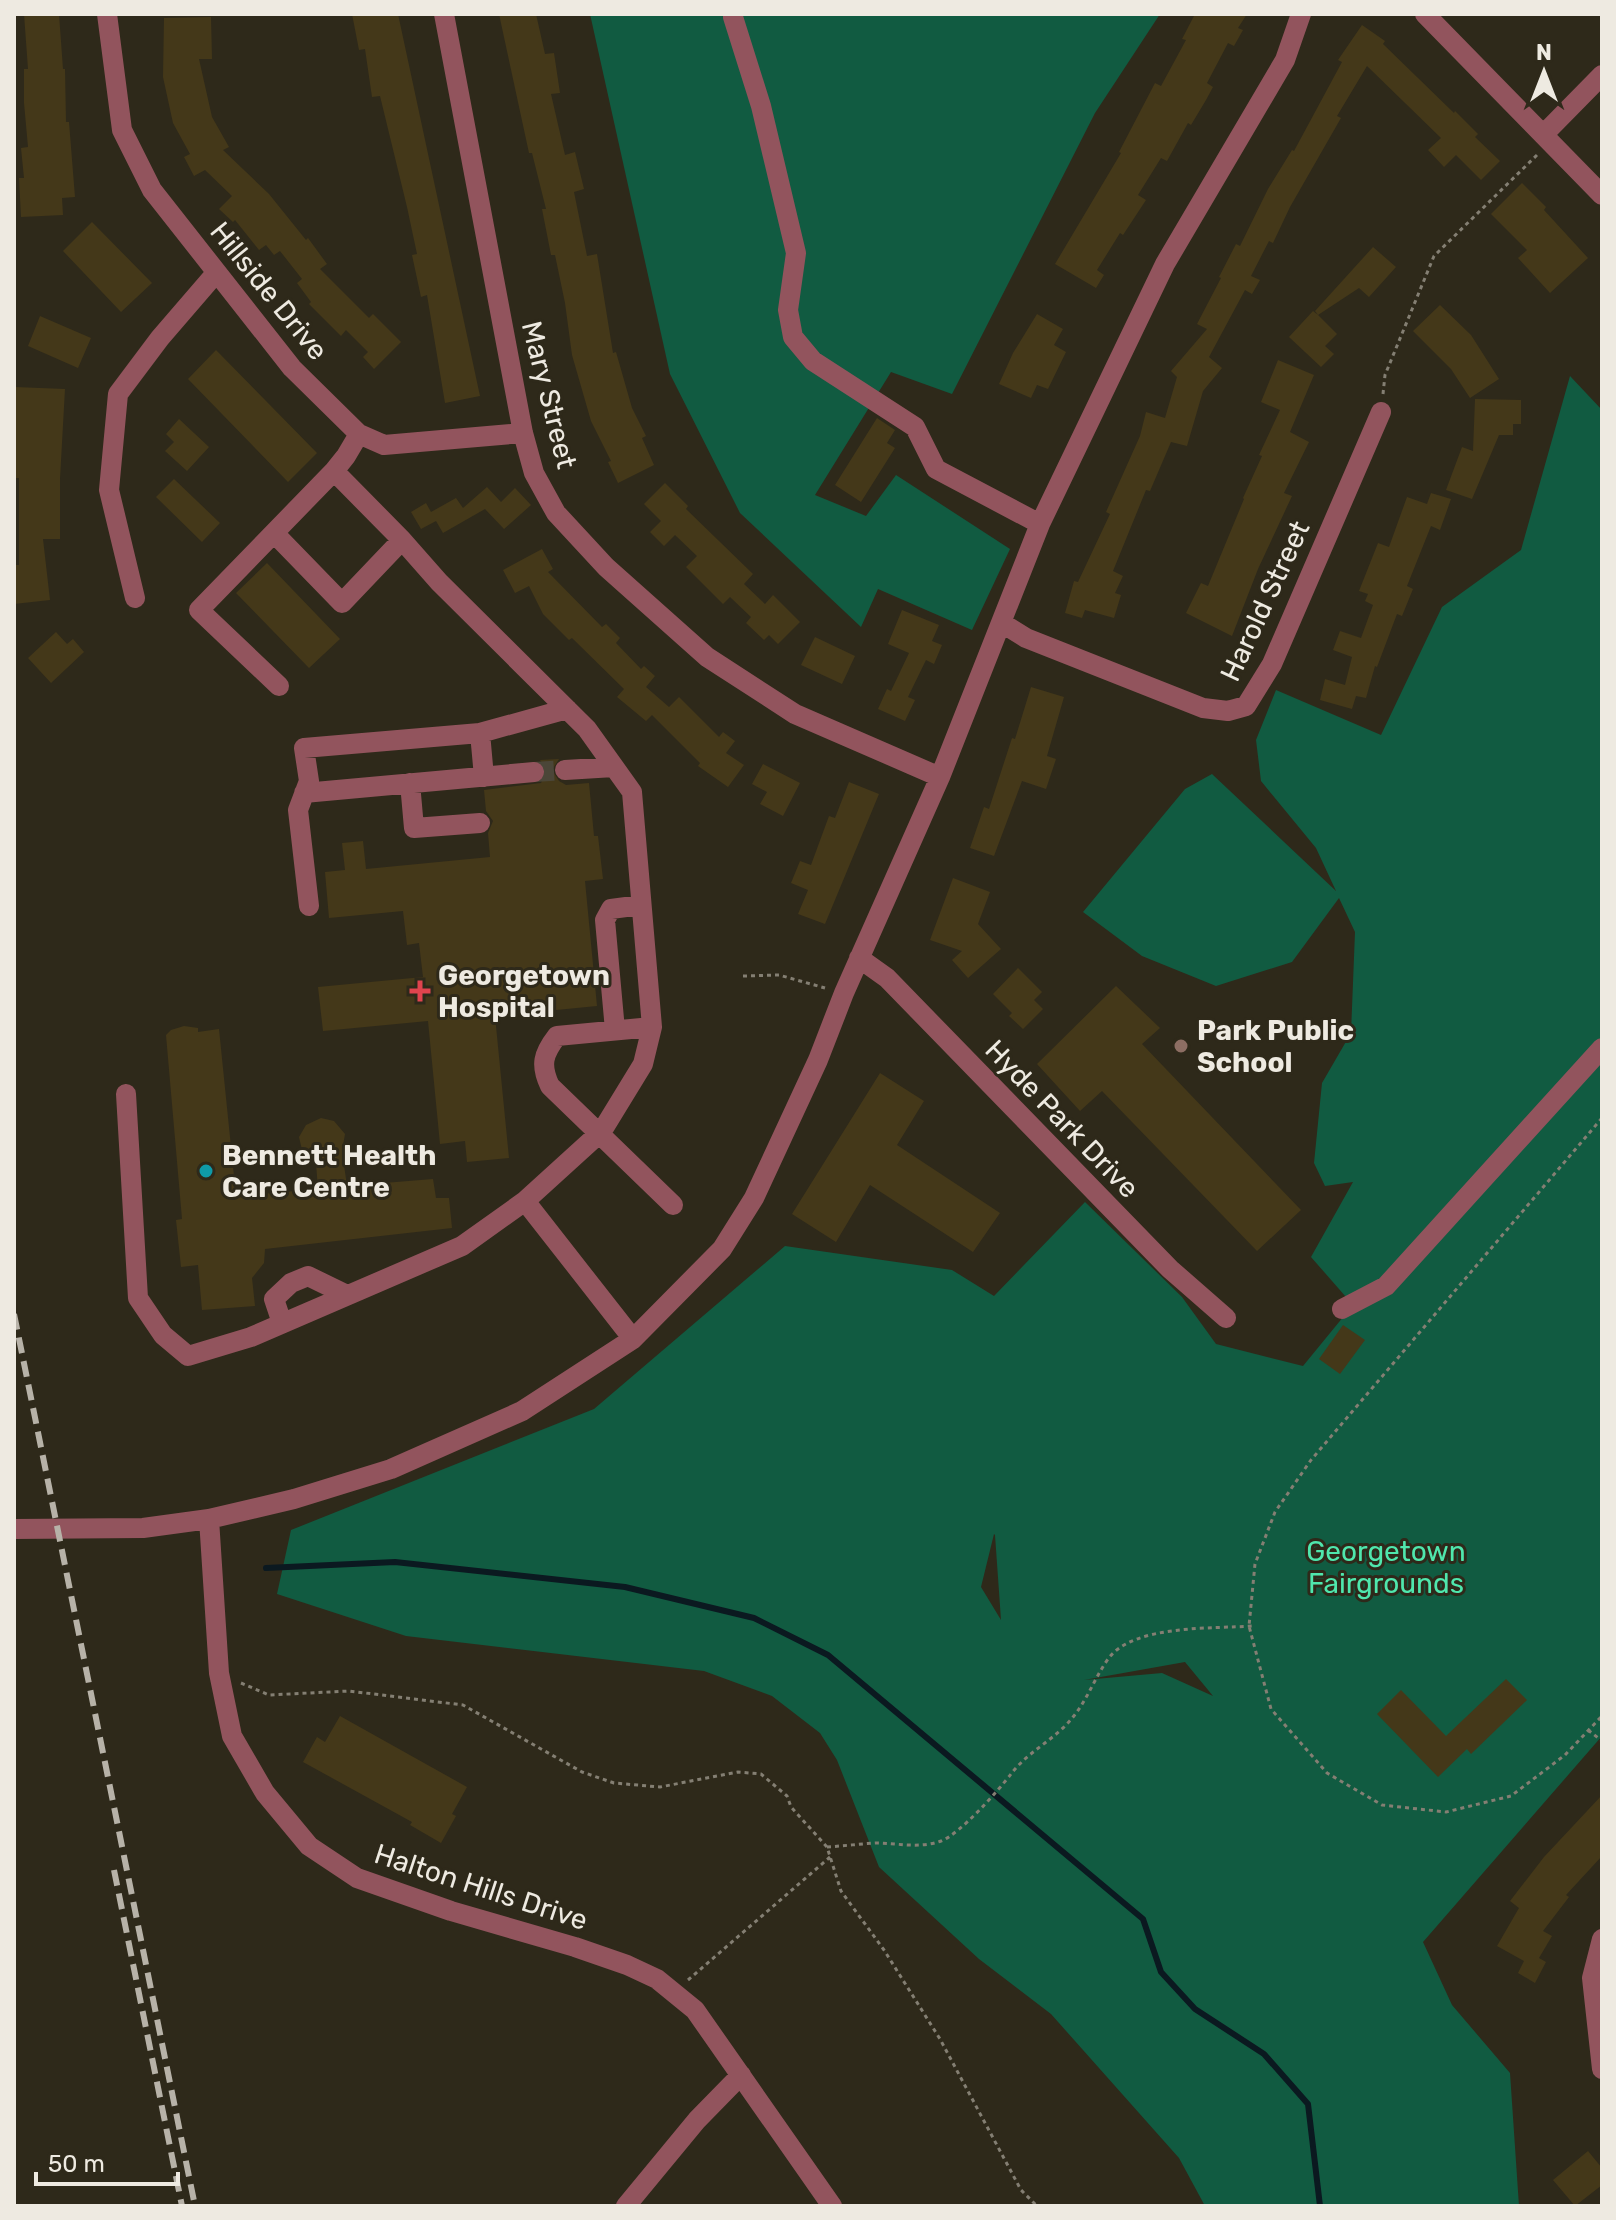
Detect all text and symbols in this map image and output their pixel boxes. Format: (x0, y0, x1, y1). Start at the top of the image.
north arrow (1504, 32, 1584, 112)
text: N (1536, 39, 1552, 66)
street label: Hillside Drive (203, 215, 335, 367)
street label: Mary Street (515, 318, 583, 472)
street label: Harold Street (1213, 516, 1317, 686)
place label: Georgetown Hospital (438, 959, 610, 1024)
marker: Georgetown Hospital (409, 980, 431, 1002)
place label: Park Public School (1197, 1014, 1354, 1079)
street label: Hyde Park Drive (978, 1033, 1146, 1205)
marker: Park Public School (1172, 1037, 1190, 1055)
place label: Bennett Health Care Centre (222, 1139, 436, 1204)
marker: Bennett Health Care Centre (197, 1162, 215, 1180)
park label: Georgetown Fairgrounds (1306, 1535, 1466, 1600)
street label: Halton Hills Drive (370, 1837, 592, 1937)
scale bar (36, 2136, 178, 2186)
text: 50 m (48, 2150, 105, 2178)

